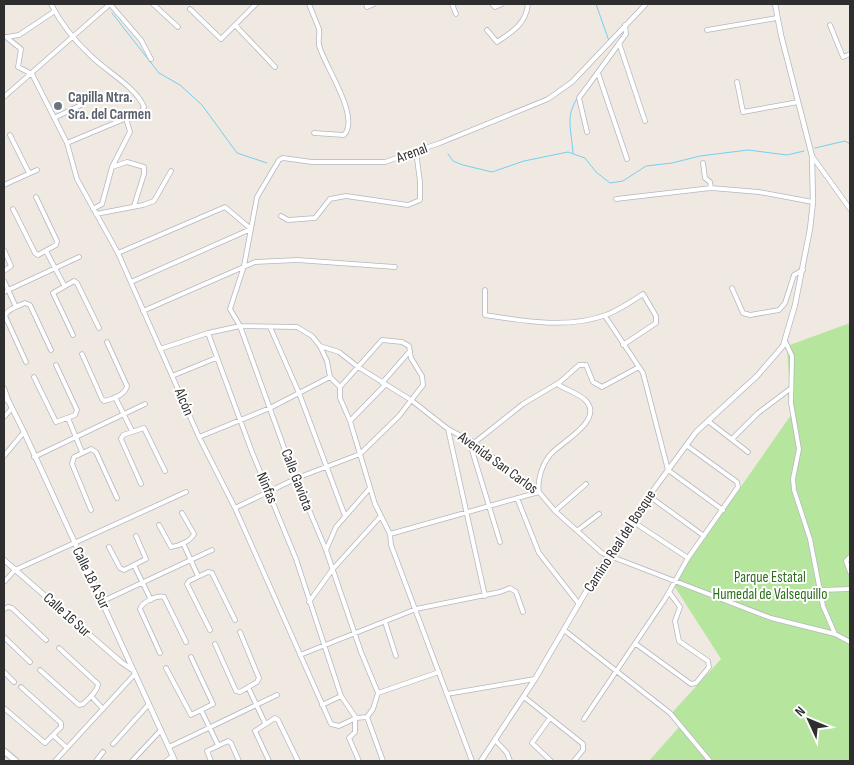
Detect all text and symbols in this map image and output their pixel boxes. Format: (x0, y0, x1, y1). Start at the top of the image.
place label: Capilla Ntra. Sra. del Carmen (68, 88, 151, 124)
marker: Capilla Ntra. Sra. del Carmen (52, 100, 64, 112)
street label: Arenal (393, 139, 430, 168)
street label: Alcón (169, 384, 198, 419)
street label: Avenida San Carlos (454, 427, 542, 498)
street label: Calle Gaviota (276, 446, 318, 514)
street label: Ninfas (252, 469, 282, 507)
street label: Camino Real del Bosque (580, 486, 660, 596)
street label: Calle 18 A Sur (68, 544, 114, 613)
park label: Parque Estatal Humedal de Valsequillo (713, 568, 827, 604)
street label: Calle 16 Sur (39, 589, 95, 642)
north arrow (784, 695, 834, 745)
text: N (791, 703, 809, 720)

